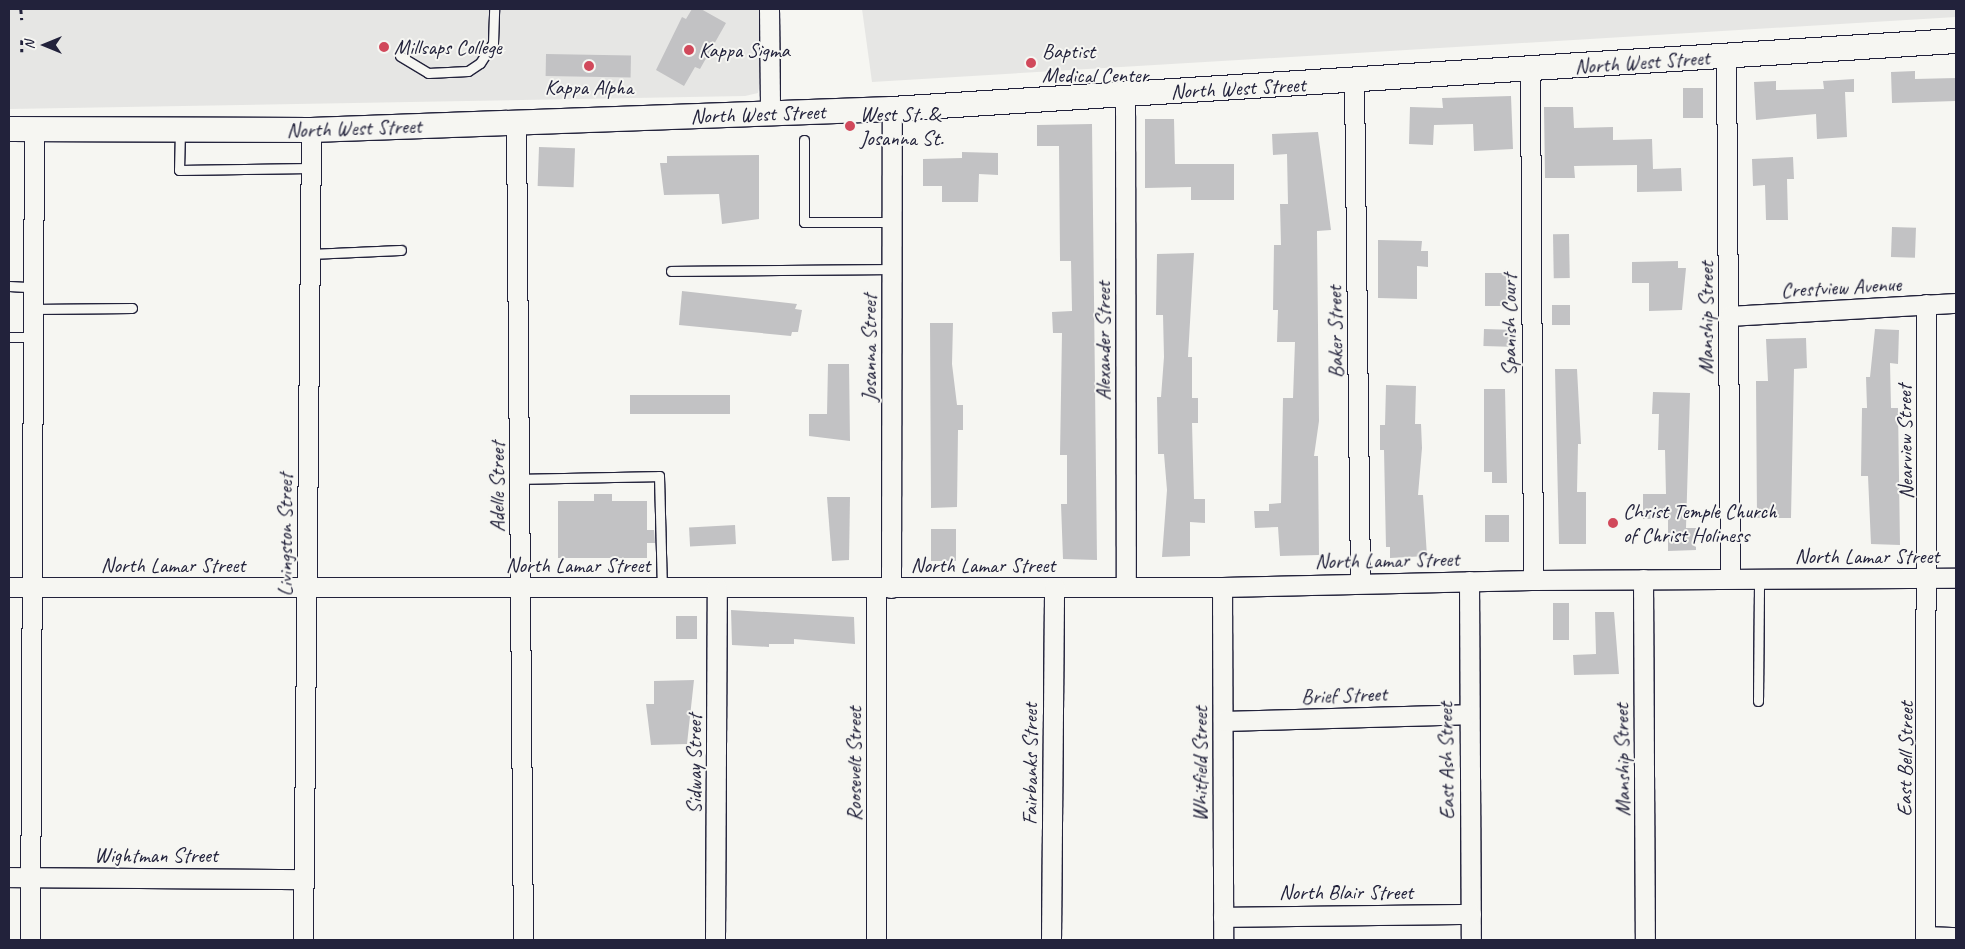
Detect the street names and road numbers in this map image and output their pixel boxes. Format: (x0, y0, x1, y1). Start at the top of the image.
street label: North West Street (1573, 45, 1711, 79)
street label: North West Street (1169, 72, 1307, 104)
street label: North West Street (689, 99, 827, 129)
street label: North West Street (285, 113, 423, 143)
street label: Manship Street (1693, 261, 1719, 375)
street label: Crestview Avenue (1780, 271, 1902, 303)
street label: Spanish Court (1496, 274, 1522, 376)
street label: Alexander Street (1090, 281, 1116, 401)
street label: Baker Street (1322, 285, 1348, 379)
street label: Josanna Street (856, 294, 882, 402)
street label: Nearview Street (1891, 384, 1919, 500)
street label: Adelle Street (484, 442, 510, 532)
street label: Livingston Street (272, 474, 298, 596)
street label: North Lamar Street (1794, 543, 1940, 569)
street label: North Lamar Street (1314, 546, 1460, 574)
street label: North Lamar Street (100, 552, 246, 578)
street label: North Lamar Street (505, 552, 651, 578)
street label: North Lamar Street (910, 552, 1056, 578)
street label: Brief Street (1300, 681, 1388, 709)
street label: East Bell Street (1891, 701, 1919, 817)
street label: East Ash Street (1432, 702, 1460, 820)
street label: Fairbanks Street (1017, 703, 1043, 825)
street label: Manship Street (1608, 703, 1636, 817)
street label: Whitfield Street (1187, 706, 1213, 822)
street label: Roosevelt Street (841, 707, 867, 821)
street label: Sidway Street (681, 714, 707, 814)
street label: Wightman Street (94, 842, 218, 868)
street label: North Blair Street (1278, 879, 1414, 905)

